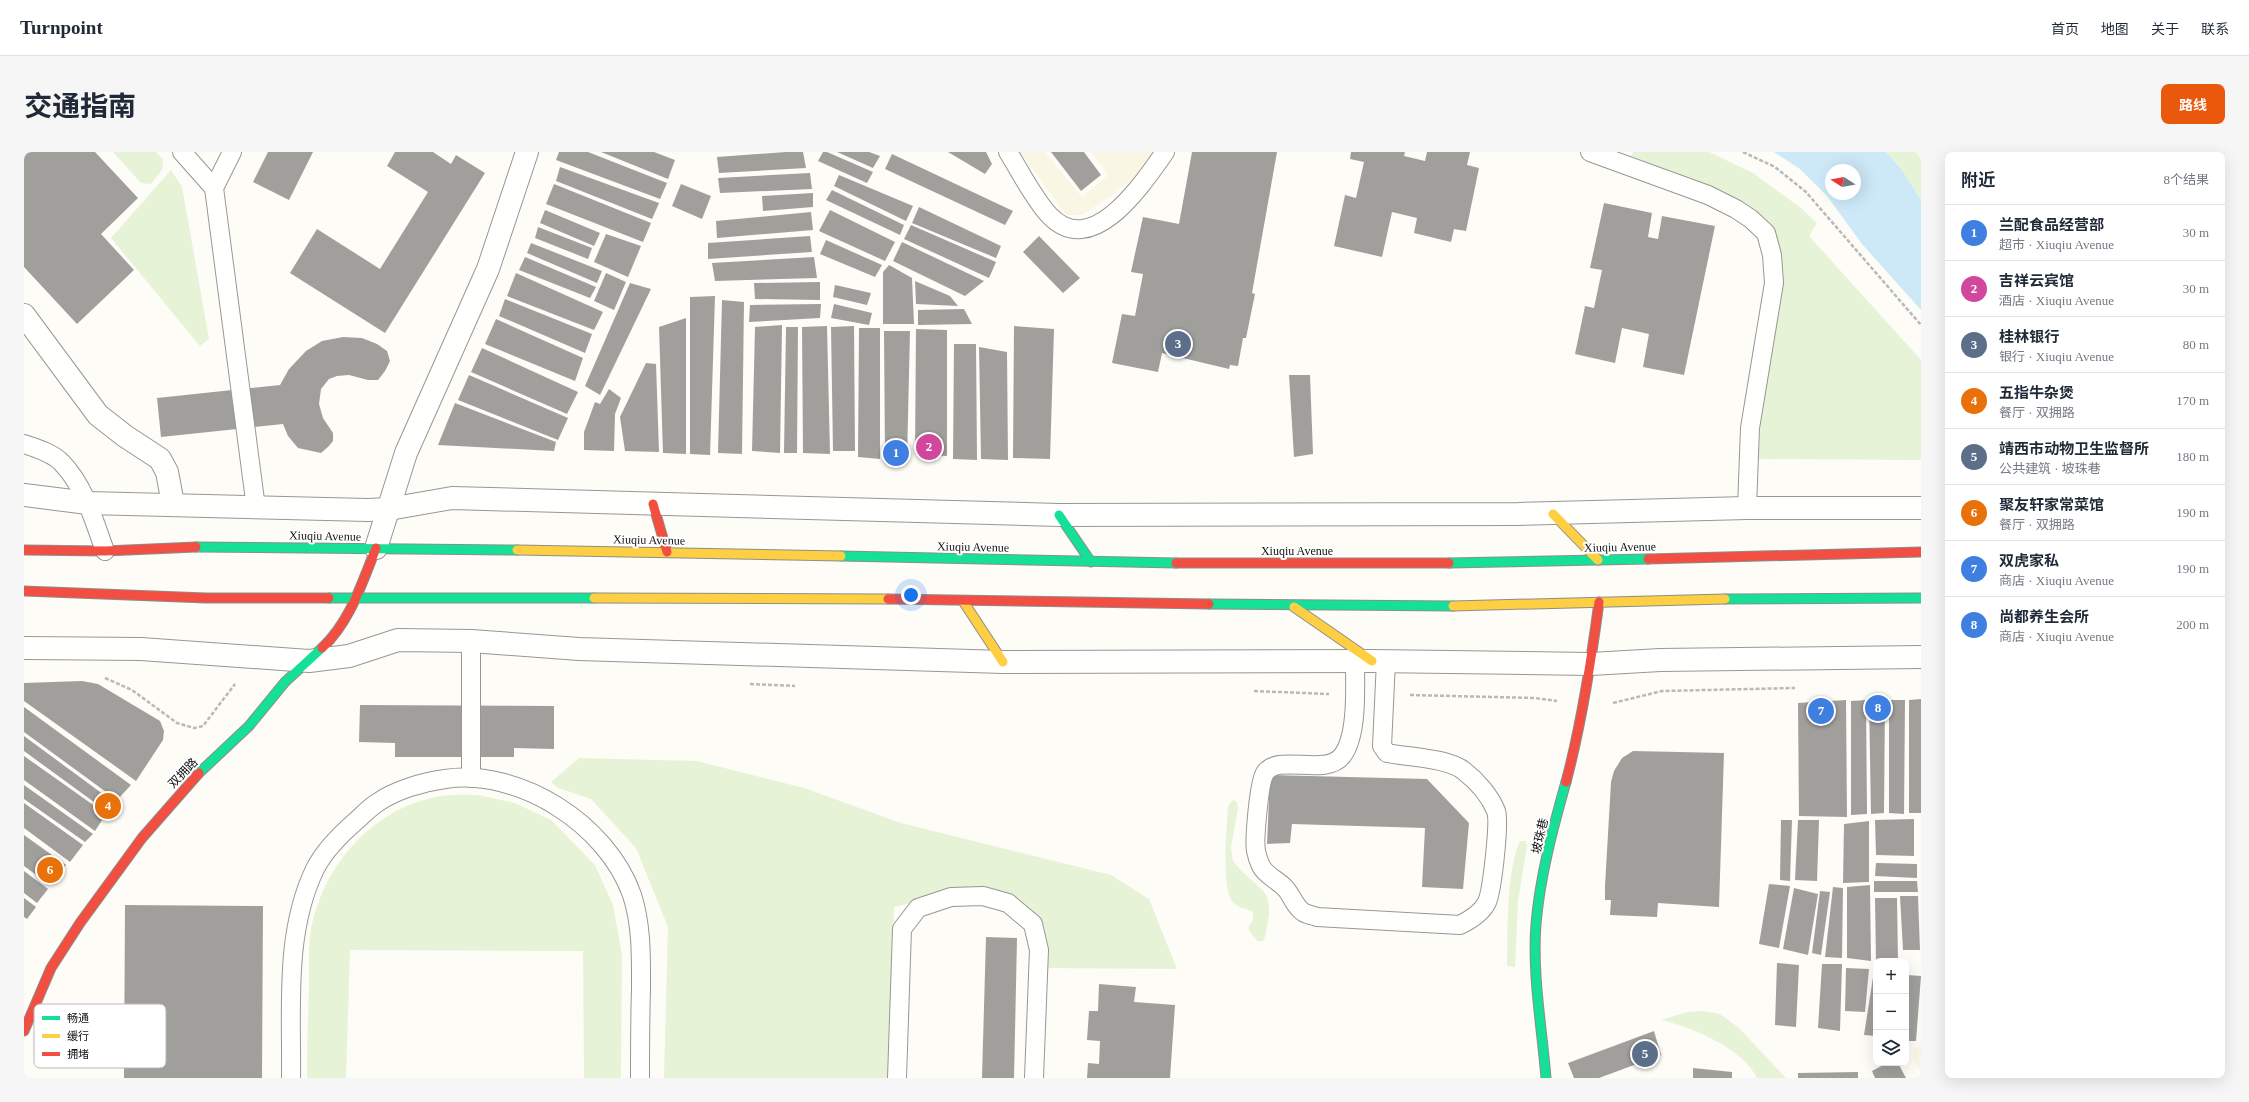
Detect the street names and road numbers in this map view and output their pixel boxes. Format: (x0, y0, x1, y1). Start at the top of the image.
street label: Xiuqiu Avenue (289, 528, 361, 544)
street label: Xiuqiu Avenue (613, 532, 685, 548)
street label: Xiuqiu Avenue (937, 539, 1009, 555)
street label: Xiuqiu Avenue (1584, 539, 1656, 555)
street label: Xiuqiu Avenue (1261, 544, 1333, 558)
street label: 双拥路 (165, 755, 201, 791)
street label: 坡珠巷 (1529, 817, 1551, 855)

